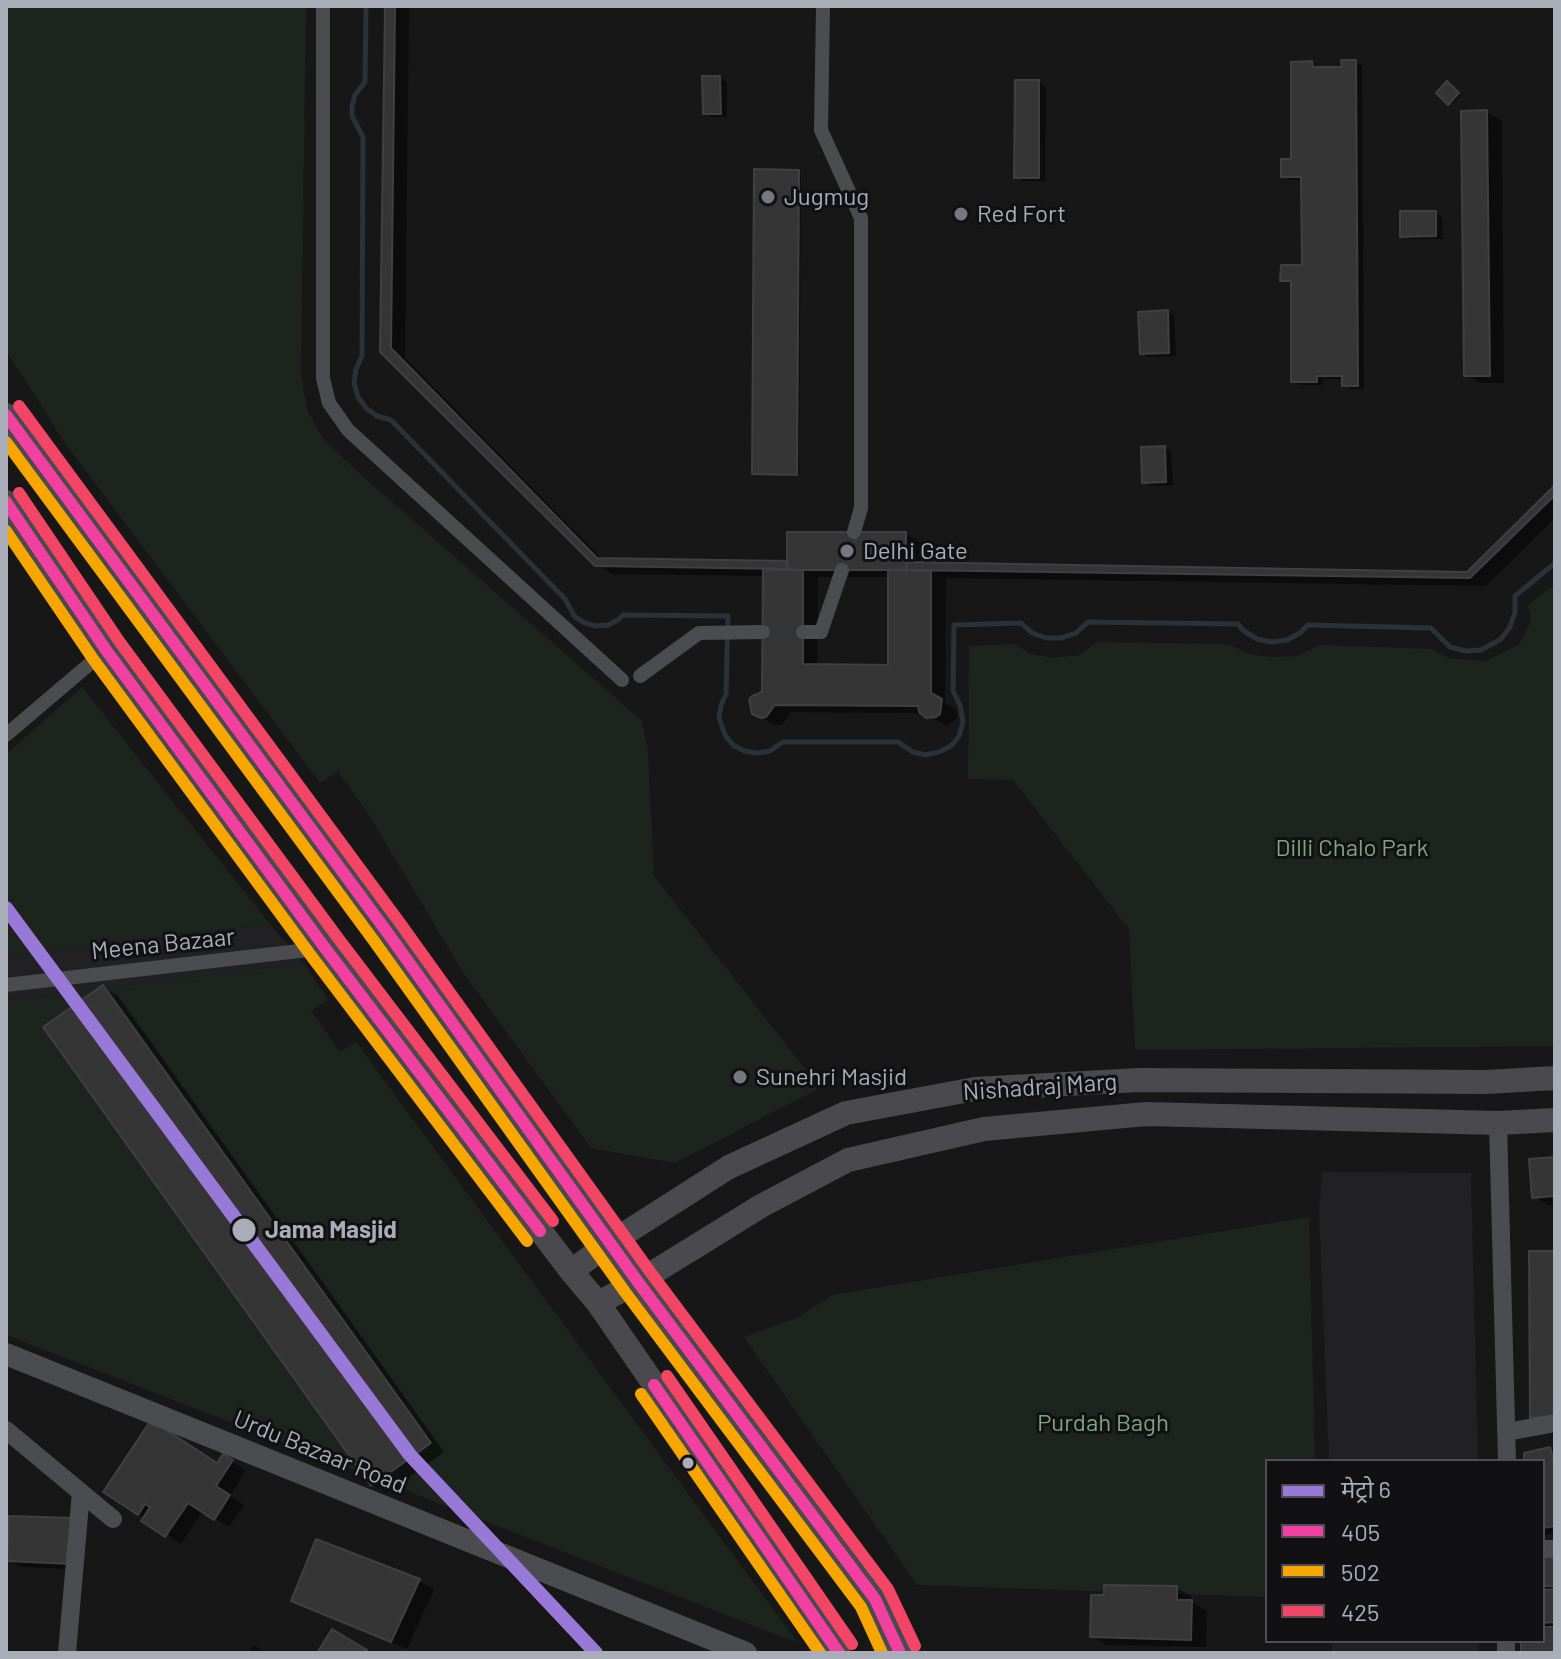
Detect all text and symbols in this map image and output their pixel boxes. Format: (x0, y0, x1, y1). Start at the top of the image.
place label: Jugmug (784, 183, 869, 211)
marker: Jugmug (759, 188, 777, 206)
place label: Red Fort (977, 200, 1066, 228)
marker: Red Fort (952, 205, 970, 223)
place label: Delhi Gate (863, 537, 968, 565)
marker: Delhi Gate (838, 542, 856, 560)
park label: Dilli Chalo Park (1275, 834, 1429, 862)
street label: Meena Bazaar (90, 922, 236, 966)
place label: Sunehri Masjid (756, 1063, 907, 1091)
street label: Nishadraj Marg (962, 1067, 1118, 1107)
marker: Sunehri Masjid (731, 1068, 749, 1086)
marker: Jama Masjid (230, 1216, 258, 1244)
place label: Jama Masjid (265, 1216, 397, 1244)
street label: Urdu Bazaar Road (229, 1404, 411, 1500)
park label: Purdah Bagh (1037, 1409, 1169, 1437)
unlabelled marker (680, 1455, 696, 1471)
legend (1265, 1459, 1545, 1643)
text: मेट्रो 6 (1341, 1474, 1391, 1503)
text: 405 (1341, 1517, 1380, 1546)
text: 502 (1341, 1557, 1380, 1586)
text: 425 (1341, 1597, 1379, 1626)

